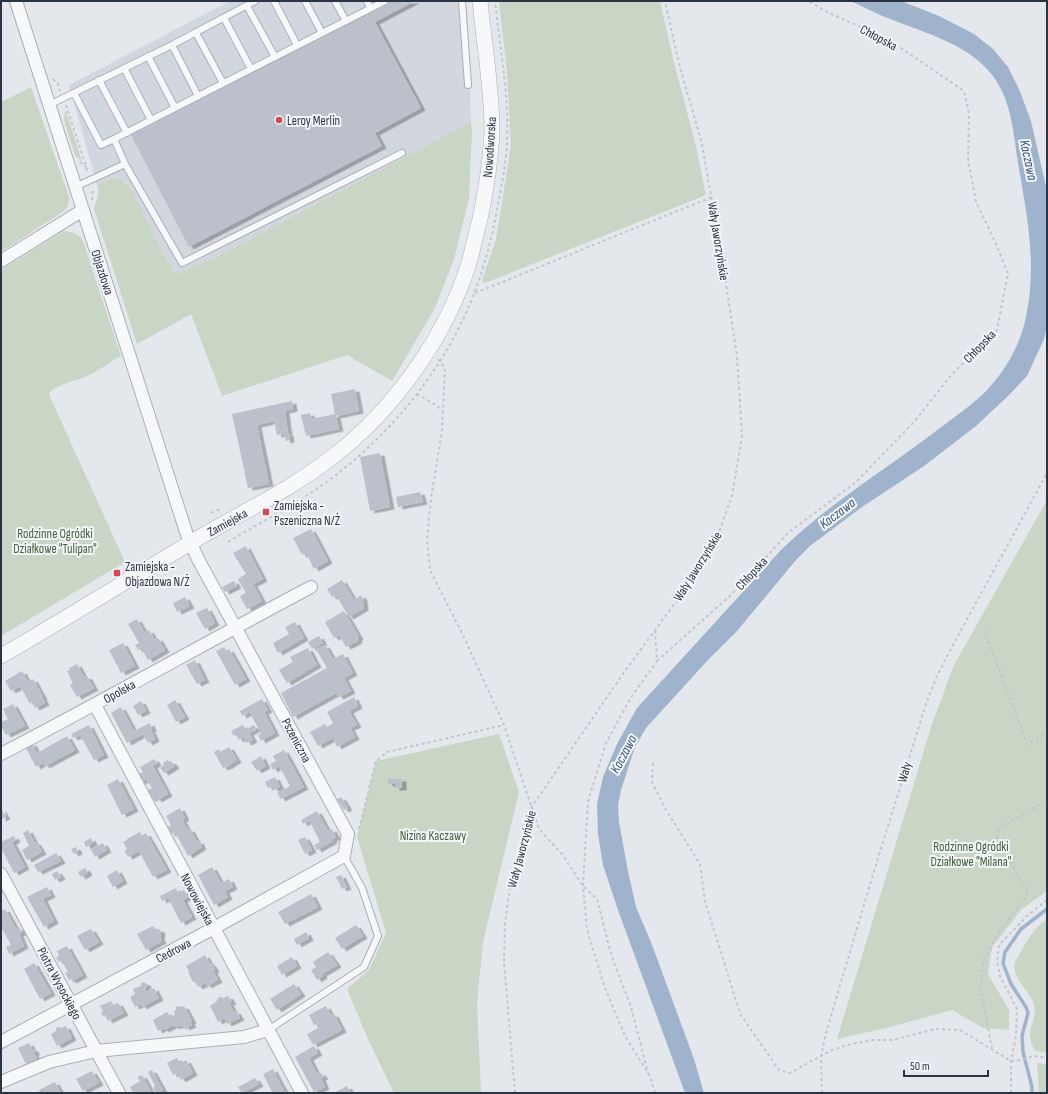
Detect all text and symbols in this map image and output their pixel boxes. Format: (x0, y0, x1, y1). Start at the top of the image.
street label: Chłopska (857, 21, 900, 54)
place label: Leroy Merlin (287, 113, 340, 129)
marker: Leroy Merlin (274, 115, 284, 125)
street label: Nowodworska (480, 116, 500, 178)
water label: Kaczawa (1016, 138, 1041, 182)
street label: Wały Jaworzyńskie (704, 201, 732, 282)
street label: Objazdowa (87, 248, 117, 297)
street label: Chłopska (960, 327, 999, 367)
water label: Kaczawa (816, 494, 859, 532)
place label: Zamiejska - Pszeniczna N/Ż (274, 498, 341, 529)
street label: Zamiejska (205, 505, 250, 540)
marker: Zamiejska - Pszeniczna N/Ż (261, 507, 271, 517)
park label: Rodzinne Ogródki Działkowe "Tulipan" (13, 526, 97, 557)
street label: Wały Jaworzyńskie (670, 529, 726, 604)
street label: Chłopska (732, 554, 771, 594)
place label: Zamiejska - Objazdowa N/Ż (125, 559, 190, 590)
marker: Zamiejska - Objazdowa N/Ż (112, 568, 122, 578)
street label: Opolska (101, 677, 138, 707)
street label: Pszeniczna (278, 716, 314, 765)
water label: Kaczawa (606, 732, 641, 776)
street label: Wały (894, 760, 916, 785)
street label: Wały Jaworzyńskie (504, 809, 540, 890)
park label: Nizina Kaczawy (400, 828, 466, 844)
park label: Rodzinne Ogródki Działkowe "Milana" (930, 839, 1012, 870)
street label: Nowowiejska (177, 871, 217, 928)
street label: Cedrowa (153, 935, 194, 967)
street label: Piotra Wysockiego (33, 945, 85, 1022)
scale bar (904, 1052, 988, 1078)
text: 50 m (910, 1059, 930, 1074)

